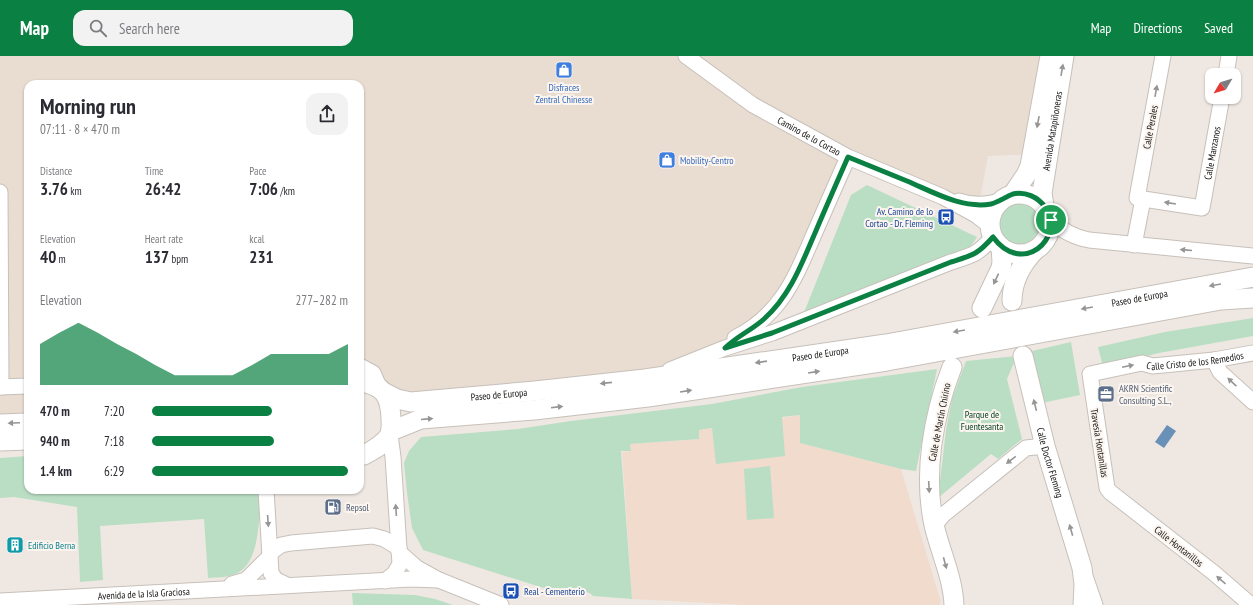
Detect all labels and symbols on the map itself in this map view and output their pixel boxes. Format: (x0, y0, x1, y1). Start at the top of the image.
shop icon: Disfraces Zentral Chinesse (554, 60, 574, 80)
one-way arrow (1059, 64, 1065, 76)
north arrow (1205, 68, 1241, 104)
place label: Disfraces Zentral Chinesse (535, 81, 593, 106)
one-way arrow (1154, 85, 1160, 97)
street label: Avenida Matapiñoneras (1040, 90, 1065, 172)
street label: Calle Perales (1140, 104, 1161, 150)
street label: Camino de lo Cortao (775, 114, 843, 159)
one-way arrow (1035, 116, 1041, 128)
street label: Calle Manzanos (1201, 125, 1224, 181)
shop icon: Mobility-Centro (657, 150, 677, 170)
place label: Mobility-Centro (680, 154, 734, 167)
one-way arrow (1163, 200, 1176, 206)
pin (1034, 203, 1068, 237)
place label: Av. Camino de lo Cortao - Dr. Fleming (865, 205, 933, 230)
bus stop icon: Av. Camino de lo Cortao - Dr. Fleming (936, 207, 956, 227)
one-way arrow (1180, 247, 1192, 253)
one-way arrow (993, 273, 999, 284)
one-way arrow (1209, 282, 1221, 288)
street label: Paseo de Europa (1110, 287, 1169, 310)
one-way arrow (1081, 305, 1093, 311)
one-way arrow (953, 328, 965, 334)
street label: Paseo de Europa (791, 344, 849, 365)
street label: Calle Cristo de los Remedios (1145, 349, 1245, 373)
one-way arrow (755, 359, 767, 365)
one-way arrow (1122, 363, 1134, 369)
one-way arrow (808, 368, 820, 374)
one-way arrow (1227, 378, 1237, 387)
one-way arrow (600, 380, 612, 387)
street label: Calle de Martín Chirino (926, 382, 953, 462)
place label: AKRN Scientific Consulting S.L., (1119, 382, 1173, 407)
office icon: AKRN Scientific Consulting S.L., (1096, 384, 1116, 404)
street label: Paseo de Europa (470, 386, 528, 404)
one-way arrow (680, 388, 692, 394)
one-way arrow (1032, 399, 1038, 411)
one-way arrow (551, 404, 563, 410)
park label: Parque de Fuentesanta (961, 408, 1003, 433)
street label: Travesía Hontanillas (1088, 408, 1111, 479)
one-way arrow (421, 416, 433, 422)
one-way arrow (8, 420, 20, 427)
street label: Calle Doctor Fleming (1034, 426, 1066, 499)
one-way arrow (1005, 456, 1016, 465)
one-way arrow (926, 481, 933, 493)
fuel station icon: Repsol (323, 497, 343, 517)
place label: Repsol (346, 501, 370, 514)
one-way arrow (393, 504, 400, 516)
one-way arrow (265, 515, 271, 528)
street label: Calle Hontanillas (1152, 523, 1206, 570)
one-way arrow (1068, 524, 1074, 536)
building icon: Edificio Berna (5, 535, 25, 555)
place label: Edificio Berna (28, 539, 75, 552)
one-way arrow (942, 557, 948, 570)
one-way arrow (1216, 575, 1226, 584)
bus stop icon: Real - Cementerio (501, 581, 521, 601)
street label: Avenida de la Isla Graciosa (98, 585, 190, 603)
place label: Real - Cementerio (524, 585, 585, 598)

